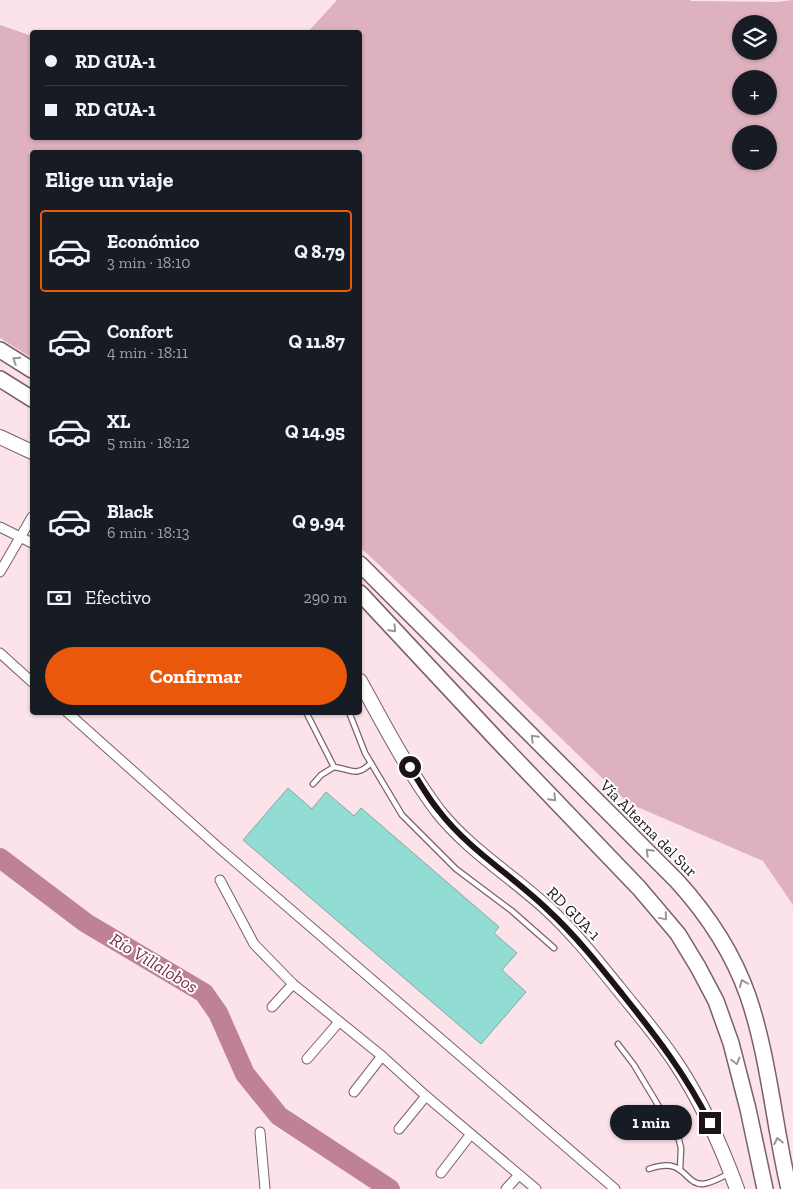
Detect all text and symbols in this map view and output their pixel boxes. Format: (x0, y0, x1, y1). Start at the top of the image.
map controls (732, 15, 777, 170)
button: layers (732, 15, 777, 60)
text: RD GUA-1 (75, 50, 156, 73)
button: + (732, 70, 777, 115)
text: RD GUA-1 (75, 98, 156, 121)
button: − (732, 125, 777, 170)
text: Elige un viaje (45, 166, 173, 193)
icon: car (47, 229, 92, 274)
text: Económico (107, 230, 200, 253)
text: Q 8.79 (294, 240, 345, 263)
text: 3 min · 18:10 (107, 253, 190, 272)
icon: car (47, 319, 92, 364)
text: Confort (107, 320, 173, 343)
text: Q 11.87 (288, 330, 345, 353)
text: 4 min · 18:11 (107, 343, 188, 362)
one-way arrow (13, 357, 22, 366)
icon: car (47, 409, 92, 454)
text: XL (107, 410, 130, 433)
text: Q 14.95 (285, 420, 345, 443)
text: 5 min · 18:12 (107, 433, 190, 452)
icon: car (47, 499, 92, 544)
text: Black (107, 500, 153, 523)
text: Q 9.94 (292, 510, 345, 533)
text: 6 min · 18:13 (107, 523, 190, 542)
icon: cash (45, 584, 73, 612)
text: Efectivo (85, 586, 151, 609)
text: 290 m (304, 588, 347, 607)
one-way arrow (387, 623, 396, 632)
button: Confirmar (45, 647, 347, 705)
one-way arrow (530, 734, 539, 743)
route start (399, 756, 421, 778)
street label: Vía Alterna del Sur (596, 775, 701, 881)
one-way arrow (547, 792, 556, 801)
one-way arrow (645, 849, 654, 858)
street label: RD GUA-1 (543, 883, 604, 944)
one-way arrow (658, 911, 666, 920)
water label: Río Villalobos (106, 928, 202, 998)
one-way arrow (738, 979, 749, 988)
one-way arrow (730, 1056, 741, 1065)
callout: 1 min (610, 1106, 692, 1140)
route end (699, 1112, 721, 1134)
text: 1 min (632, 1113, 670, 1132)
one-way arrow (774, 1137, 784, 1146)

